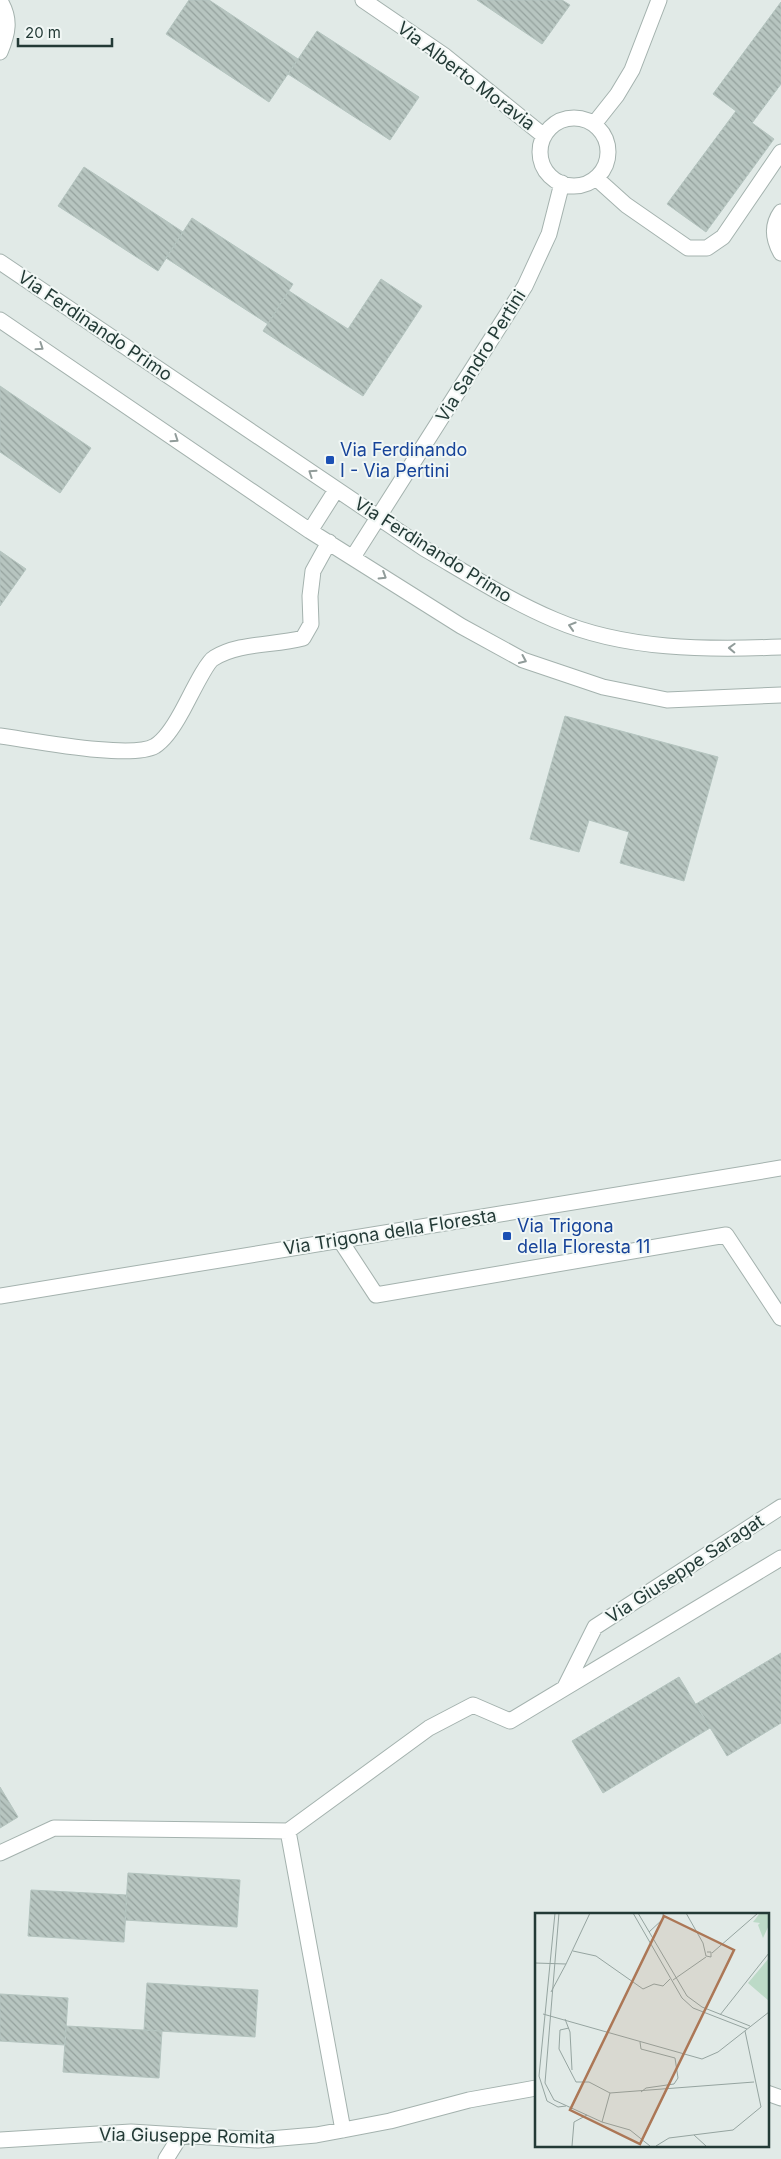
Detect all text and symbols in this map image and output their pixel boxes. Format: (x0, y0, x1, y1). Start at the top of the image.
scale bar (18, 15, 111, 47)
street label: Via Alberto Moravia (393, 17, 539, 134)
text: 20 m (25, 23, 61, 42)
street label: Via Ferdinando Primo (14, 266, 177, 385)
street label: Via Sandro Pertini (431, 286, 530, 426)
one-way arrow (35, 341, 44, 350)
one-way arrow (169, 432, 178, 442)
place label: Via Ferdinando I - Via Pertini (340, 439, 467, 481)
marker: Via Ferdinando I - Via Pertini (324, 454, 336, 466)
one-way arrow (308, 470, 318, 479)
street label: Via Ferdinando Primo (351, 492, 516, 607)
one-way arrow (378, 570, 387, 579)
one-way arrow (569, 621, 577, 631)
one-way arrow (728, 643, 736, 654)
one-way arrow (518, 653, 527, 664)
street label: Via Trigona della Floresta (282, 1204, 498, 1259)
place label: Via Trigona della Floresta 11 (517, 1215, 650, 1257)
marker: Via Trigona della Floresta 11 (501, 1230, 513, 1242)
street label: Via Giuseppe Saragat (602, 1510, 768, 1627)
inset map (535, 1913, 768, 2146)
street label: Via Giuseppe Romita (99, 2123, 275, 2148)

